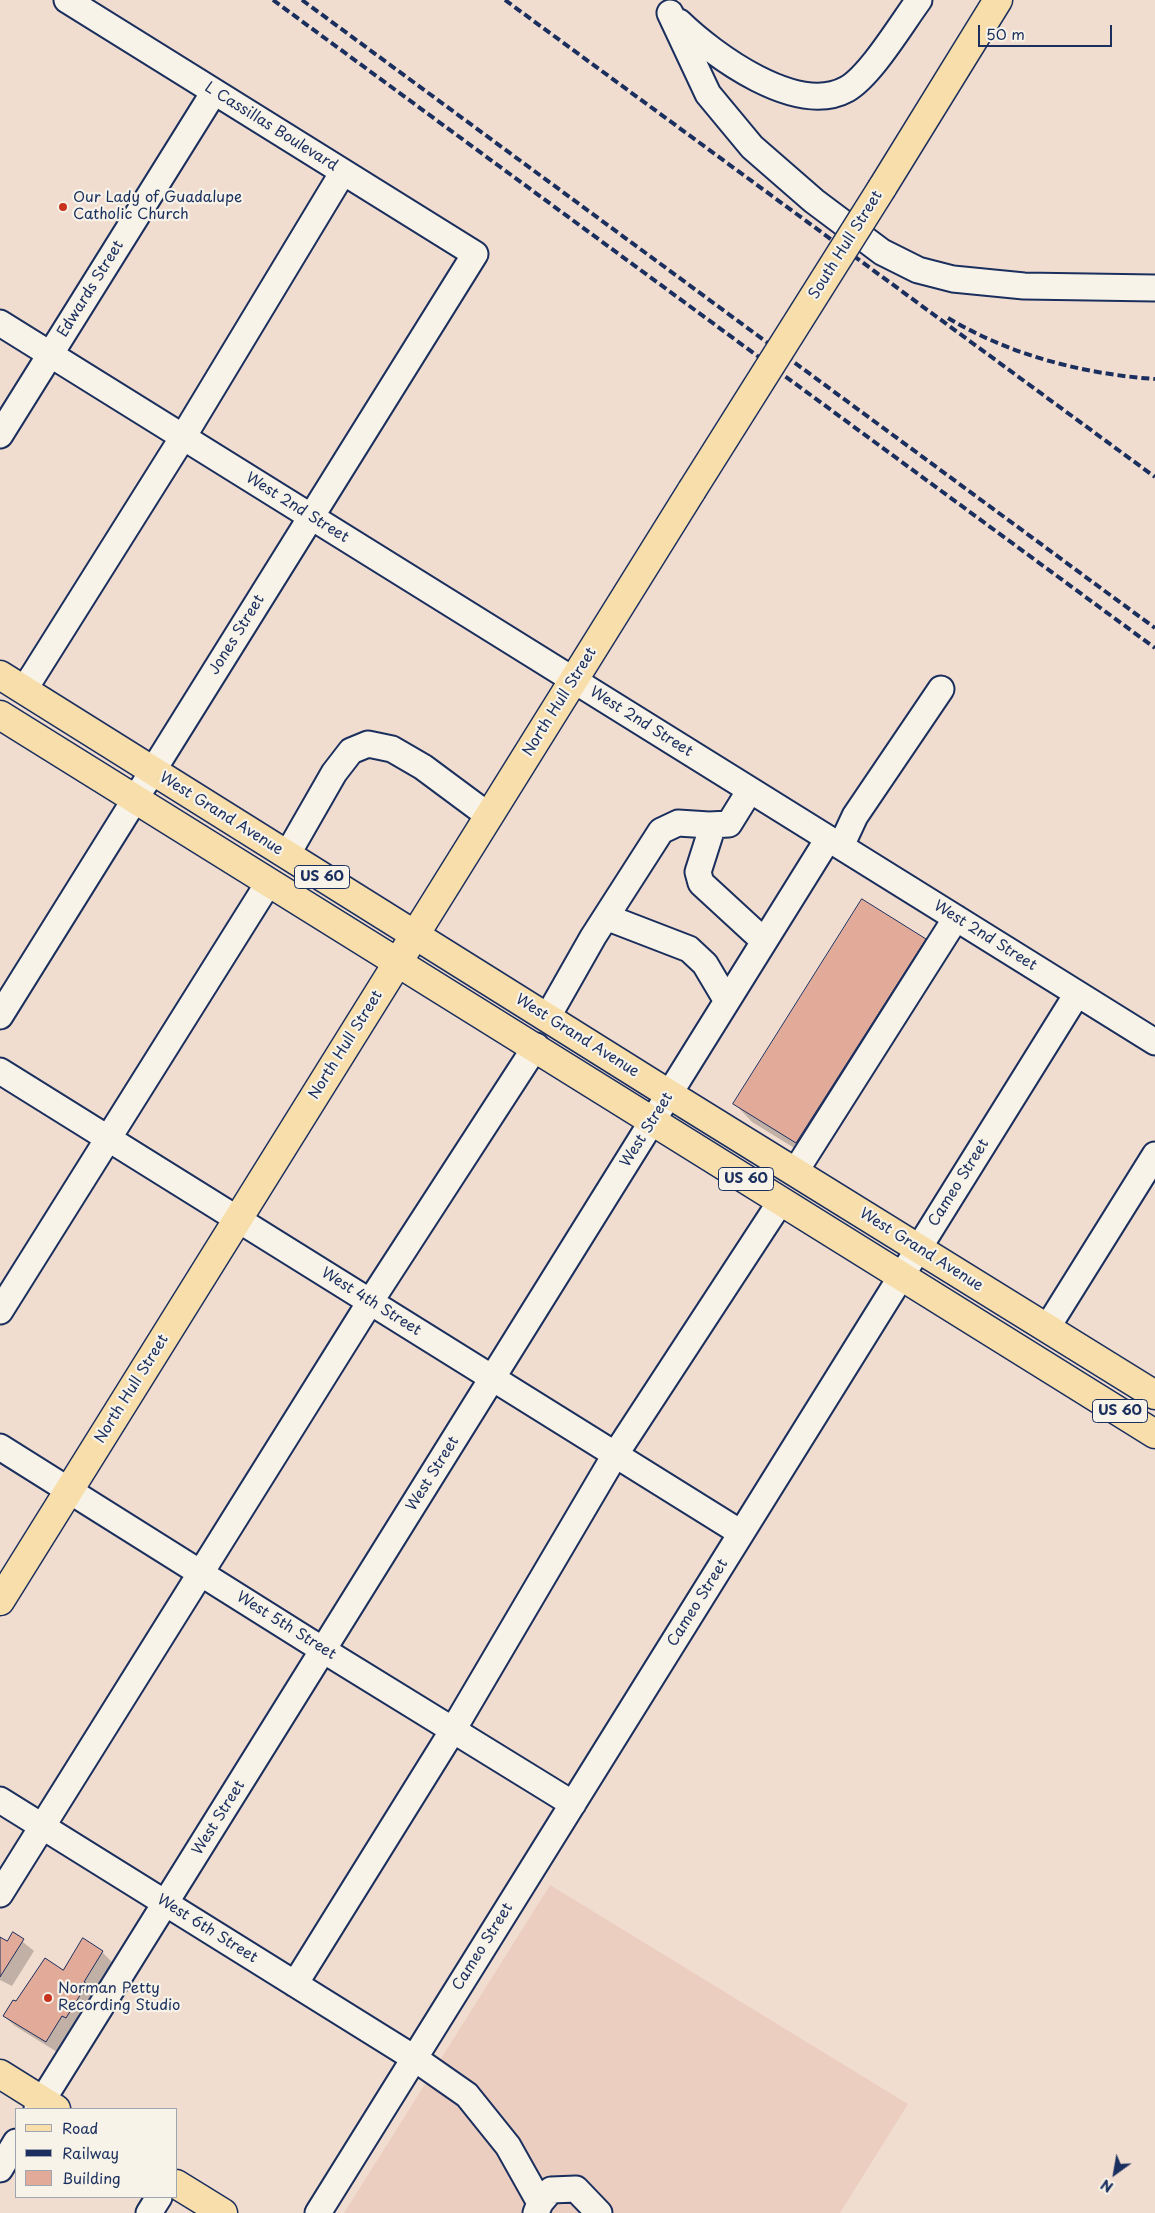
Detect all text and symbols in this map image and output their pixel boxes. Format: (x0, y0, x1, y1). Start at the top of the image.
scale bar (980, 15, 1114, 47)
text: 50 m (986, 22, 1025, 45)
street label: L Cassillas Boulevard (201, 79, 341, 175)
street label: South Hull Street (805, 187, 887, 303)
place label: Our Lady of Guadalupe Catholic Church (73, 189, 242, 224)
marker: Our Lady of Guadalupe Catholic Church (57, 201, 69, 213)
street label: Edwards Street (54, 237, 128, 341)
street label: West 2nd Street (242, 469, 352, 547)
street label: Jones Street (205, 592, 269, 678)
street label: North Hull Street (519, 644, 601, 760)
street label: West 2nd Street (586, 683, 696, 761)
street label: West Grand Avenue (156, 769, 286, 859)
road number: US 60 (294, 866, 350, 889)
street label: West 2nd Street (930, 897, 1040, 975)
street label: North Hull Street (305, 987, 387, 1103)
street label: West Grand Avenue (512, 991, 642, 1081)
street label: West Street (617, 1089, 677, 1171)
street label: Cameo Street (925, 1136, 993, 1230)
road number: US 60 (718, 1168, 774, 1190)
street label: West Grand Avenue (856, 1205, 986, 1295)
street label: West 4th Street (318, 1264, 424, 1340)
street label: North Hull Street (91, 1331, 173, 1447)
road number: US 60 (1092, 1400, 1148, 1422)
street label: West Street (403, 1433, 463, 1515)
street label: Cameo Street (664, 1556, 732, 1650)
street label: West 5th Street (233, 1588, 339, 1664)
street label: West Street (189, 1777, 249, 1859)
street label: West 6th Street (153, 1891, 261, 1967)
street label: Cameo Street (449, 1900, 517, 1994)
place label: Norman Petty Recording Studio (58, 1980, 180, 2015)
marker: Norman Petty Recording Studio (42, 1992, 54, 2004)
legend (15, 2108, 178, 2198)
text: Road (62, 2116, 98, 2139)
text: Railway (62, 2141, 119, 2164)
north arrow (1090, 2148, 1140, 2198)
text: Building (62, 2166, 121, 2189)
text: N (1097, 2174, 1117, 2198)

